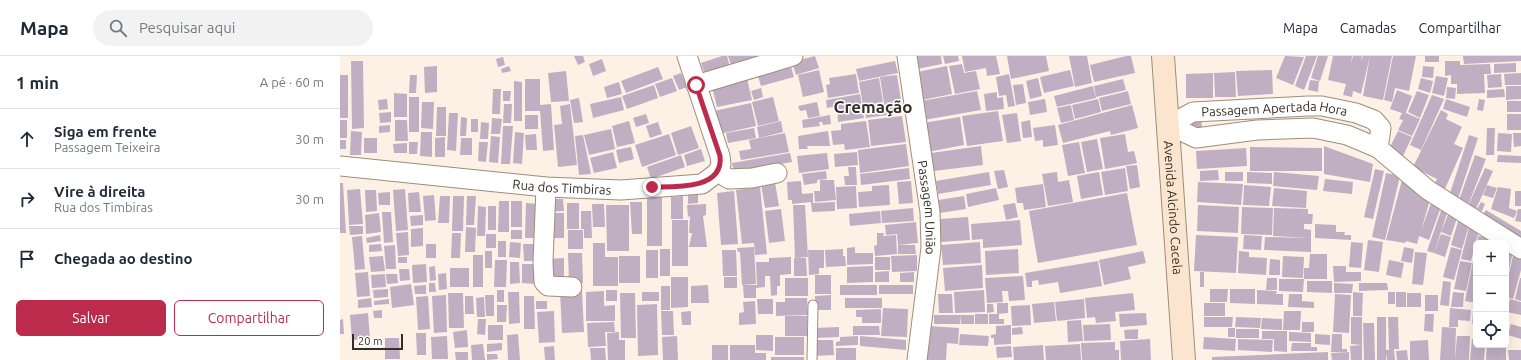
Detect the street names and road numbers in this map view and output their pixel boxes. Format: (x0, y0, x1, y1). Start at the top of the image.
street label: Passagem Apertada Hora (1201, 99, 1349, 119)
street label: Avenida Alcindo Cacela (1162, 140, 1185, 275)
street label: Passagem União (915, 159, 938, 256)
street label: Rua dos Timbiras (512, 177, 612, 197)

